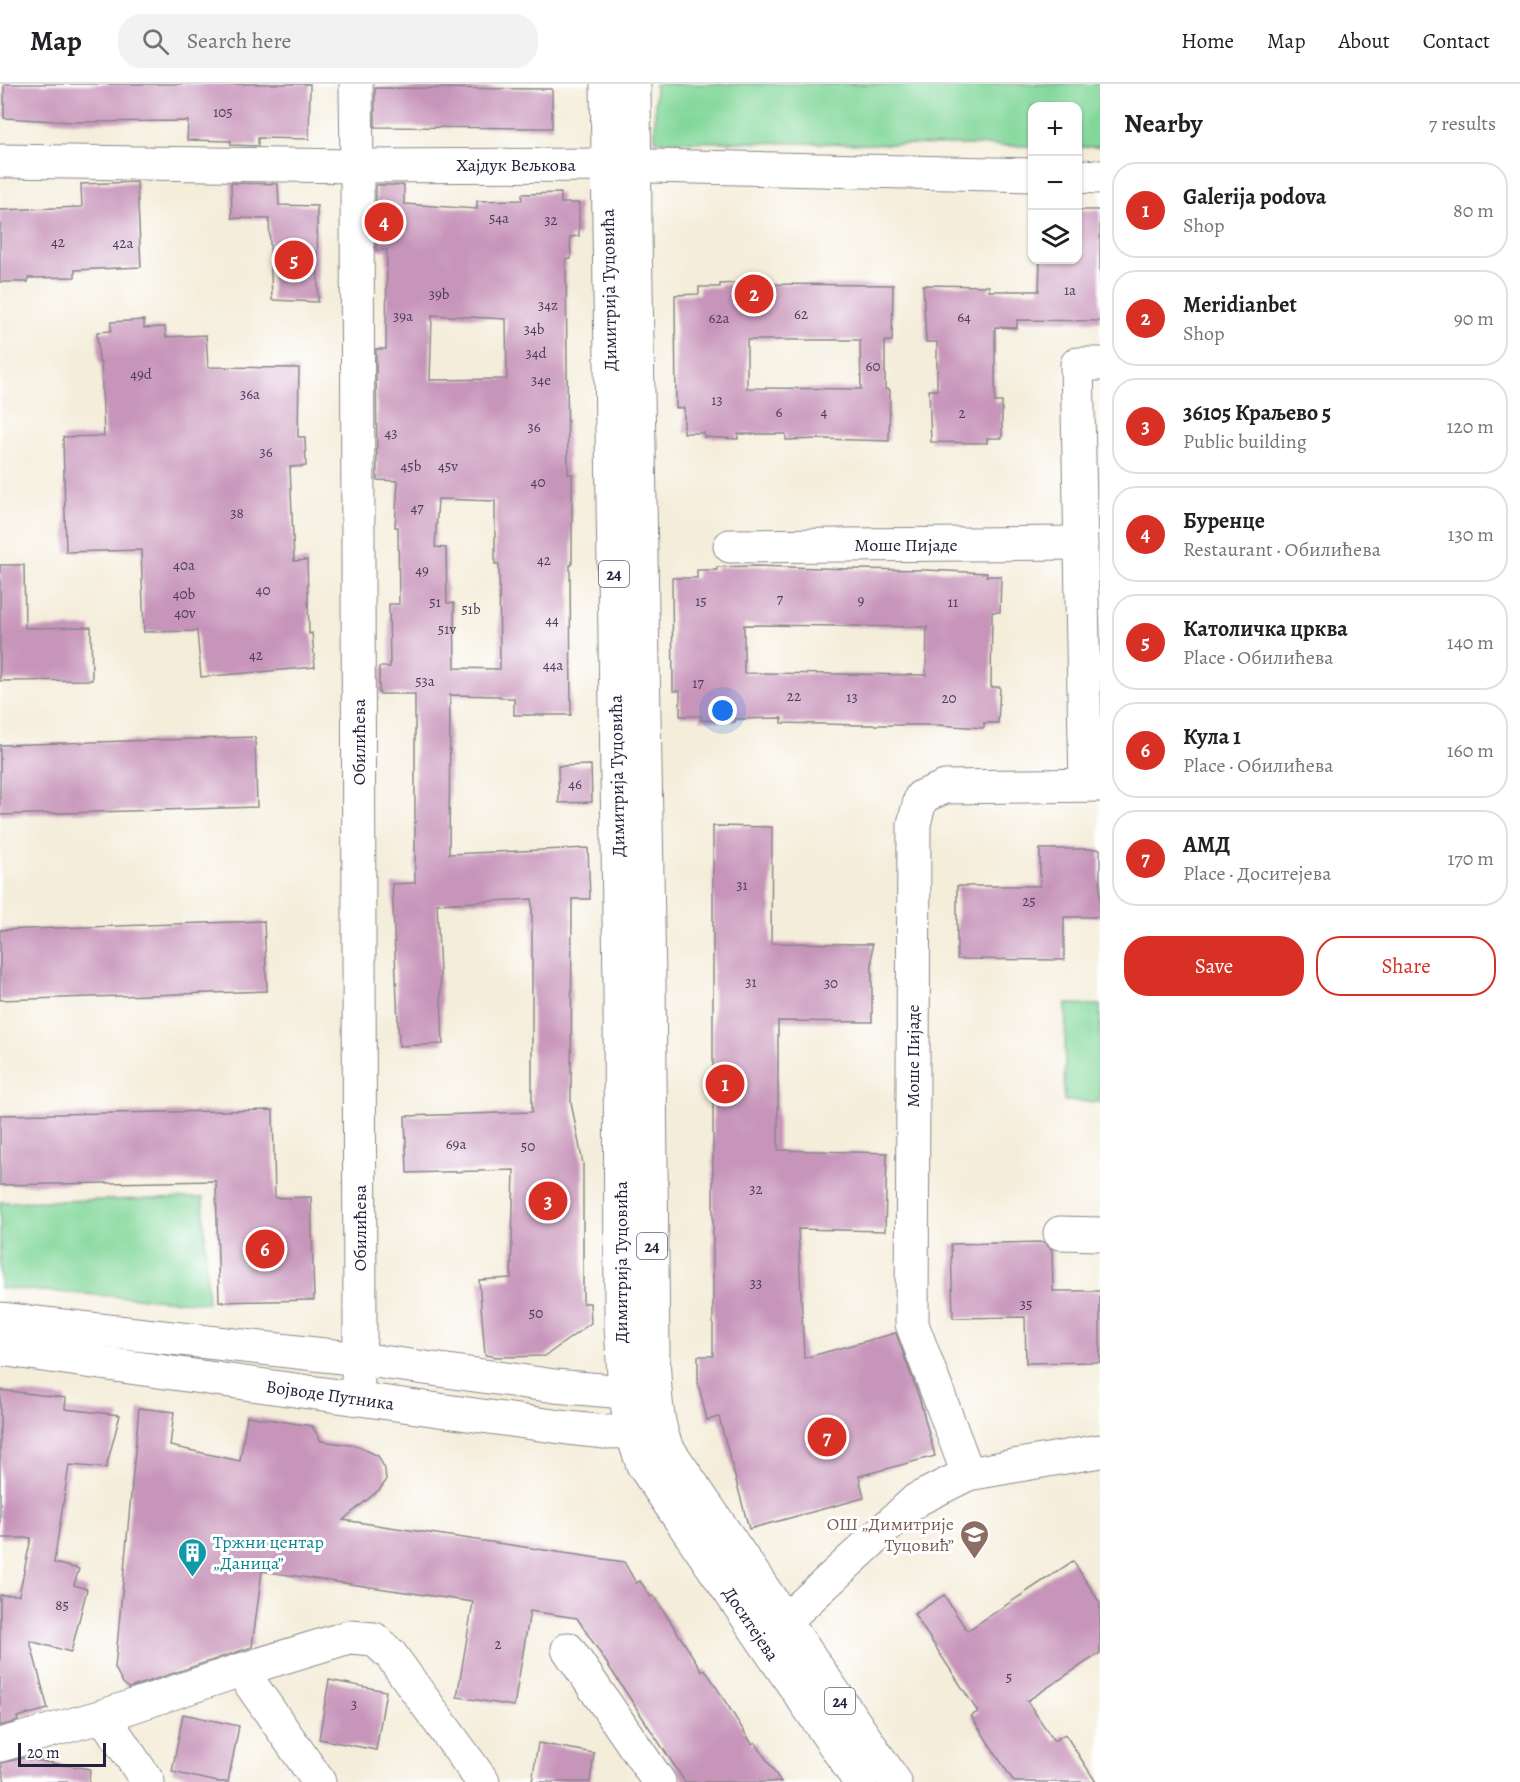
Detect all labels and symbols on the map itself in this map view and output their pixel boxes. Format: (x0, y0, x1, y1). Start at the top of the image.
house number: 105 (213, 102, 233, 122)
street label: Хајдук Вељкова (456, 153, 577, 177)
pin: 4 (364, 200, 404, 244)
house number: 54a (489, 208, 509, 228)
street label: Димитрија Туцовића (596, 208, 622, 371)
house number: 32 (544, 210, 558, 230)
house number: 42 (51, 232, 65, 252)
house number: 42a (113, 233, 133, 253)
pin: 5 (274, 238, 314, 282)
pin: 2 (734, 272, 774, 316)
house number: 1a (1064, 280, 1076, 300)
house number: 39b (429, 284, 450, 304)
house number: 34z (538, 295, 558, 315)
house number: 62 (794, 304, 808, 324)
house number: 39a (393, 306, 413, 326)
house number: 64 (957, 307, 971, 327)
house number: 62a (708, 308, 730, 328)
house number: 34b (524, 319, 545, 339)
house number: 34d (525, 343, 547, 363)
house number: 60 (866, 356, 880, 376)
house number: 49d (130, 364, 153, 384)
house number: 34e (531, 370, 551, 390)
house number: 36a (240, 384, 260, 404)
house number: 13 (711, 390, 723, 410)
house number: 6 (776, 402, 783, 422)
house number: 4 (821, 402, 828, 422)
house number: 2 (958, 403, 966, 423)
house number: 36 (527, 417, 541, 437)
house number: 43 (384, 423, 398, 443)
house number: 36 (259, 442, 273, 462)
house number: 45b (401, 456, 422, 476)
house number: 45v (438, 456, 458, 476)
house number: 40 (531, 472, 545, 492)
house number: 47 (410, 498, 424, 518)
house number: 38 (230, 503, 244, 523)
street label: Моше Пијаде (854, 533, 958, 557)
house number: 42 (537, 550, 551, 570)
house number: 40a (173, 555, 195, 575)
house number: 49 (415, 560, 429, 580)
road number: 24 (599, 561, 629, 587)
house number: 40 (256, 580, 270, 600)
house number: 40b (173, 584, 196, 604)
house number: 7 (777, 589, 784, 609)
house number: 9 (858, 590, 865, 610)
house number: 15 (695, 591, 707, 611)
house number: 51 (429, 592, 441, 612)
house number: 11 (948, 592, 958, 612)
house number: 51b (461, 599, 481, 619)
house number: 40v (174, 603, 196, 623)
house number: 44 (545, 610, 559, 630)
house number: 51v (438, 619, 456, 639)
house number: 42 (249, 645, 263, 665)
house number: 44a (543, 655, 563, 675)
house number: 53a (415, 671, 435, 691)
house number: 17 (692, 673, 704, 693)
house number: 22 (787, 686, 801, 706)
house number: 13 (846, 687, 858, 707)
house number: 20 (941, 688, 957, 708)
street label: Димитрија Туцовића (604, 694, 630, 857)
your location (708, 696, 737, 725)
street label: Обилићева (347, 698, 371, 785)
house number: 46 (568, 774, 582, 794)
house number: 31 (736, 875, 748, 895)
house number: 25 (1022, 891, 1036, 911)
house number: 31 (745, 972, 757, 992)
house number: 30 (824, 973, 838, 993)
street label: Моше Пијаде (901, 1004, 925, 1108)
pin: 1 (706, 1062, 744, 1106)
house number: 69a (446, 1134, 466, 1154)
house number: 50 (521, 1136, 535, 1156)
pin: 3 (528, 1178, 568, 1224)
house number: 32 (749, 1179, 763, 1199)
street label: Димитрија Туцовића (609, 1180, 633, 1343)
street label: Обилићева (348, 1184, 372, 1271)
pin: 6 (246, 1226, 284, 1272)
road number: 24 (637, 1233, 667, 1259)
house number: 33 (750, 1273, 762, 1293)
house number: 35 (1020, 1294, 1032, 1314)
house number: 50 (529, 1303, 543, 1323)
street label: Војводе Путника (264, 1374, 396, 1416)
pin: 7 (808, 1414, 846, 1460)
place label: ОШ „Димитрије Туцовић” (827, 1512, 954, 1557)
school or university icon: ОШ „Димитрије Туцовић” (959, 1518, 991, 1560)
place label: Тржни центар „Даница” (213, 1530, 324, 1575)
building icon: Тржни центар „Даница” (176, 1536, 208, 1578)
street label: Доситејева (717, 1582, 785, 1666)
house number: 85 (55, 1595, 69, 1615)
house number: 2 (494, 1634, 502, 1654)
house number: 5 (1006, 1667, 1012, 1687)
road number: 24 (825, 1688, 855, 1714)
house number: 3 (351, 1694, 357, 1714)
scale bar (18, 1740, 106, 1768)

